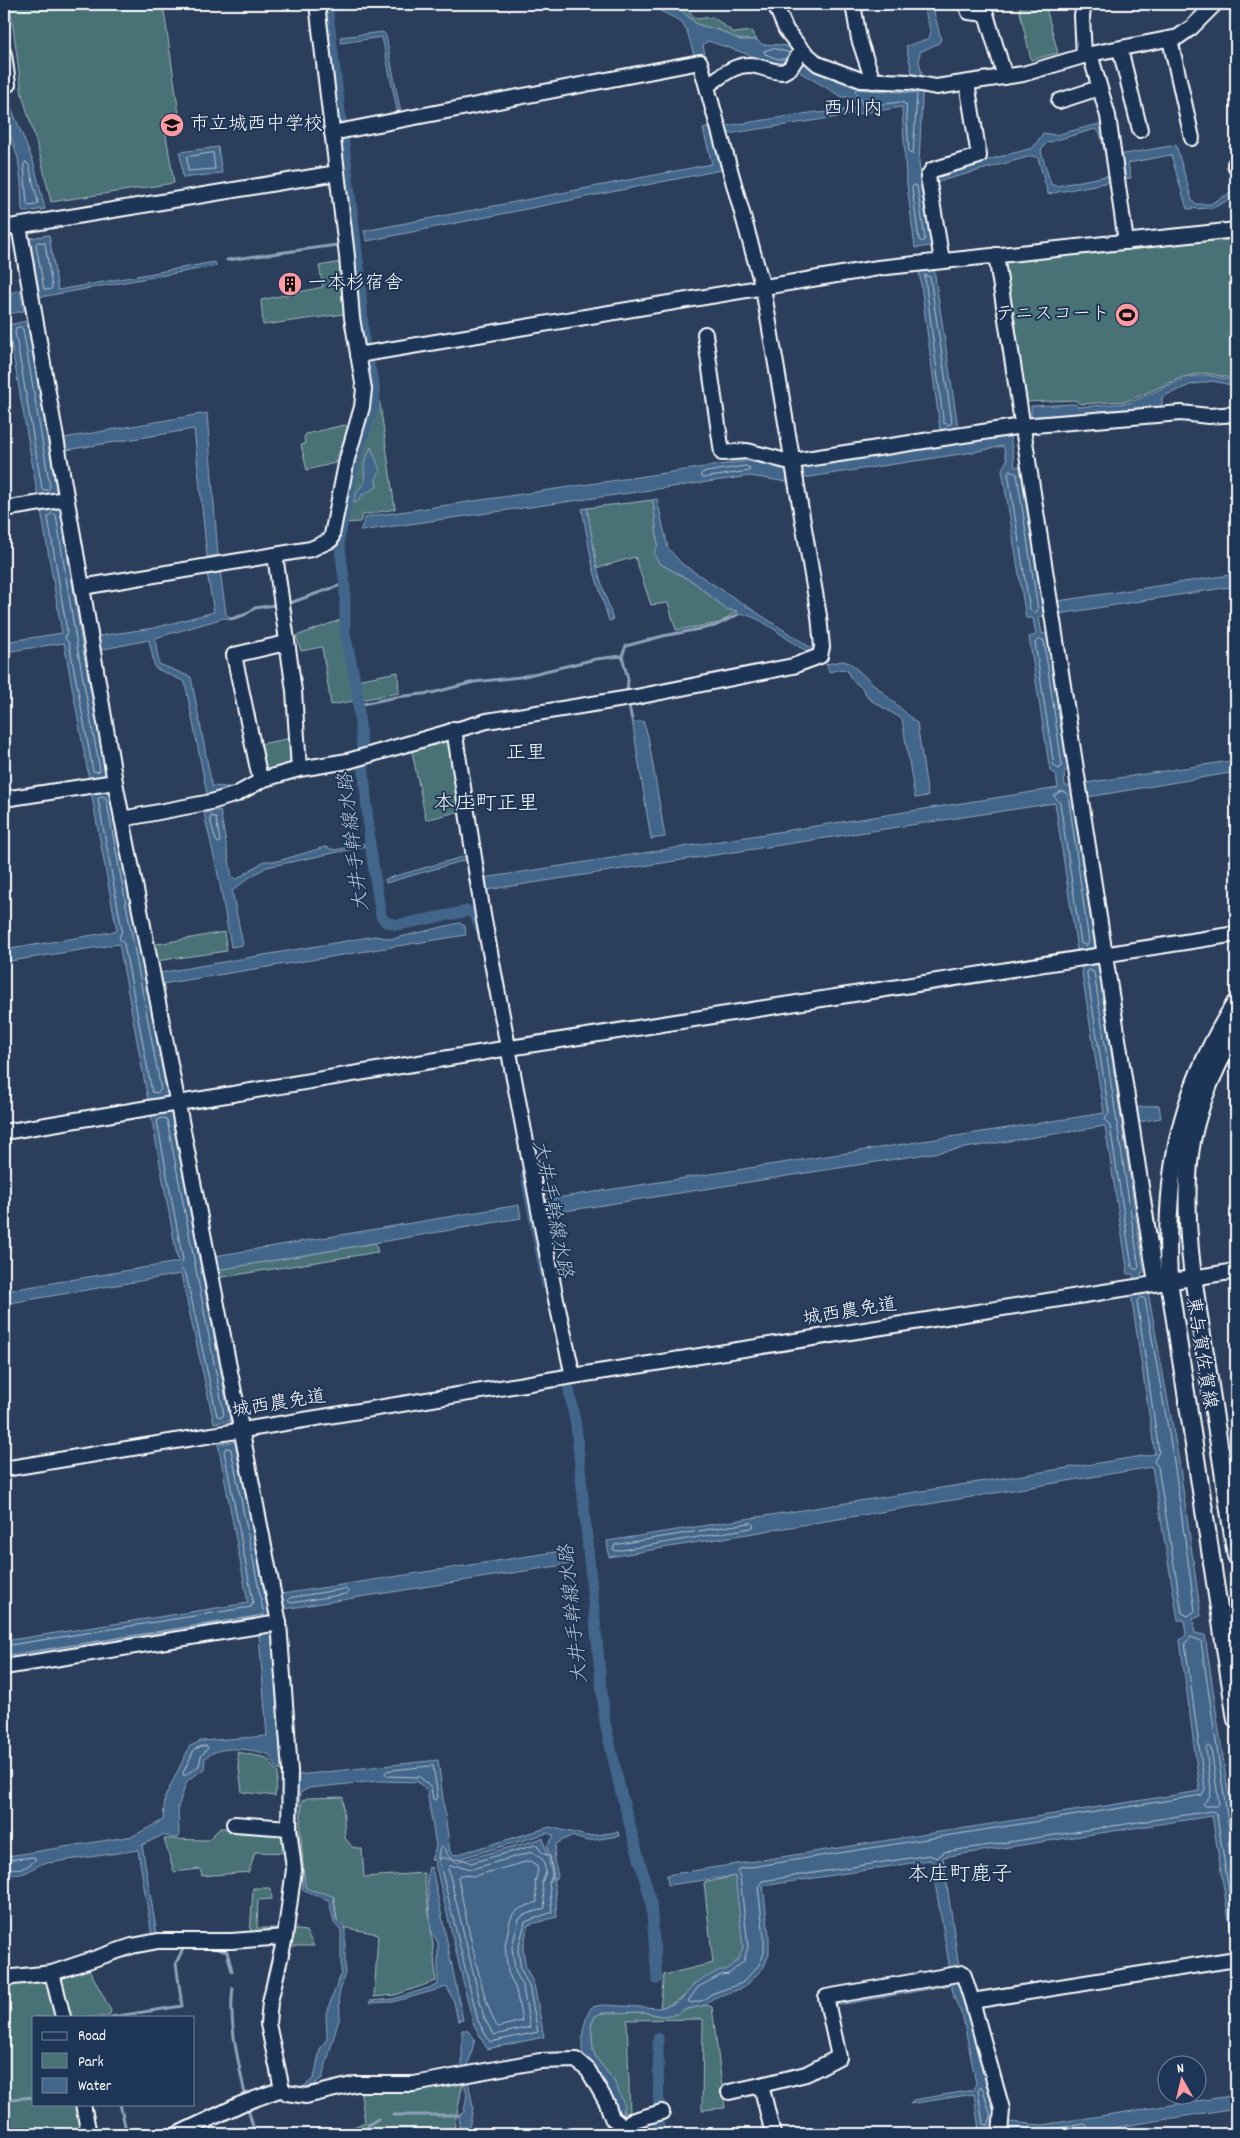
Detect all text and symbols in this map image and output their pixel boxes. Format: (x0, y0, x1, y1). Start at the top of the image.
district label: 西川内 (823, 96, 883, 124)
school or university icon: 市立城西中学校 (159, 112, 185, 138)
place label: 市立城西中学校 (190, 112, 323, 139)
building icon: 一本杉宿舎 (277, 271, 303, 297)
place label: 一本杉宿舎 (308, 271, 403, 298)
place label: テニスコート (996, 302, 1110, 329)
sports icon: テニスコート (1114, 302, 1140, 328)
district label: 正里 (506, 740, 546, 768)
water label: 大井手幹線水路 (332, 770, 377, 913)
district label: 本庄町正里 (434, 790, 539, 820)
water label: 大井手幹線水路 (524, 1138, 578, 1281)
street label: 城西農免道 (801, 1292, 899, 1334)
street label: 東与賀佐賀線 (1178, 1295, 1222, 1411)
street label: 城西農免道 (230, 1384, 328, 1426)
water label: 大井手幹線水路 (554, 1542, 596, 1685)
district label: 本庄町鹿子 (908, 1861, 1013, 1891)
legend (32, 2016, 195, 2106)
text: Road (78, 2026, 106, 2048)
text: Park (78, 2052, 104, 2074)
north arrow (1158, 2056, 1208, 2106)
text: N (1176, 2059, 1185, 2079)
text: Water (78, 2076, 112, 2098)

